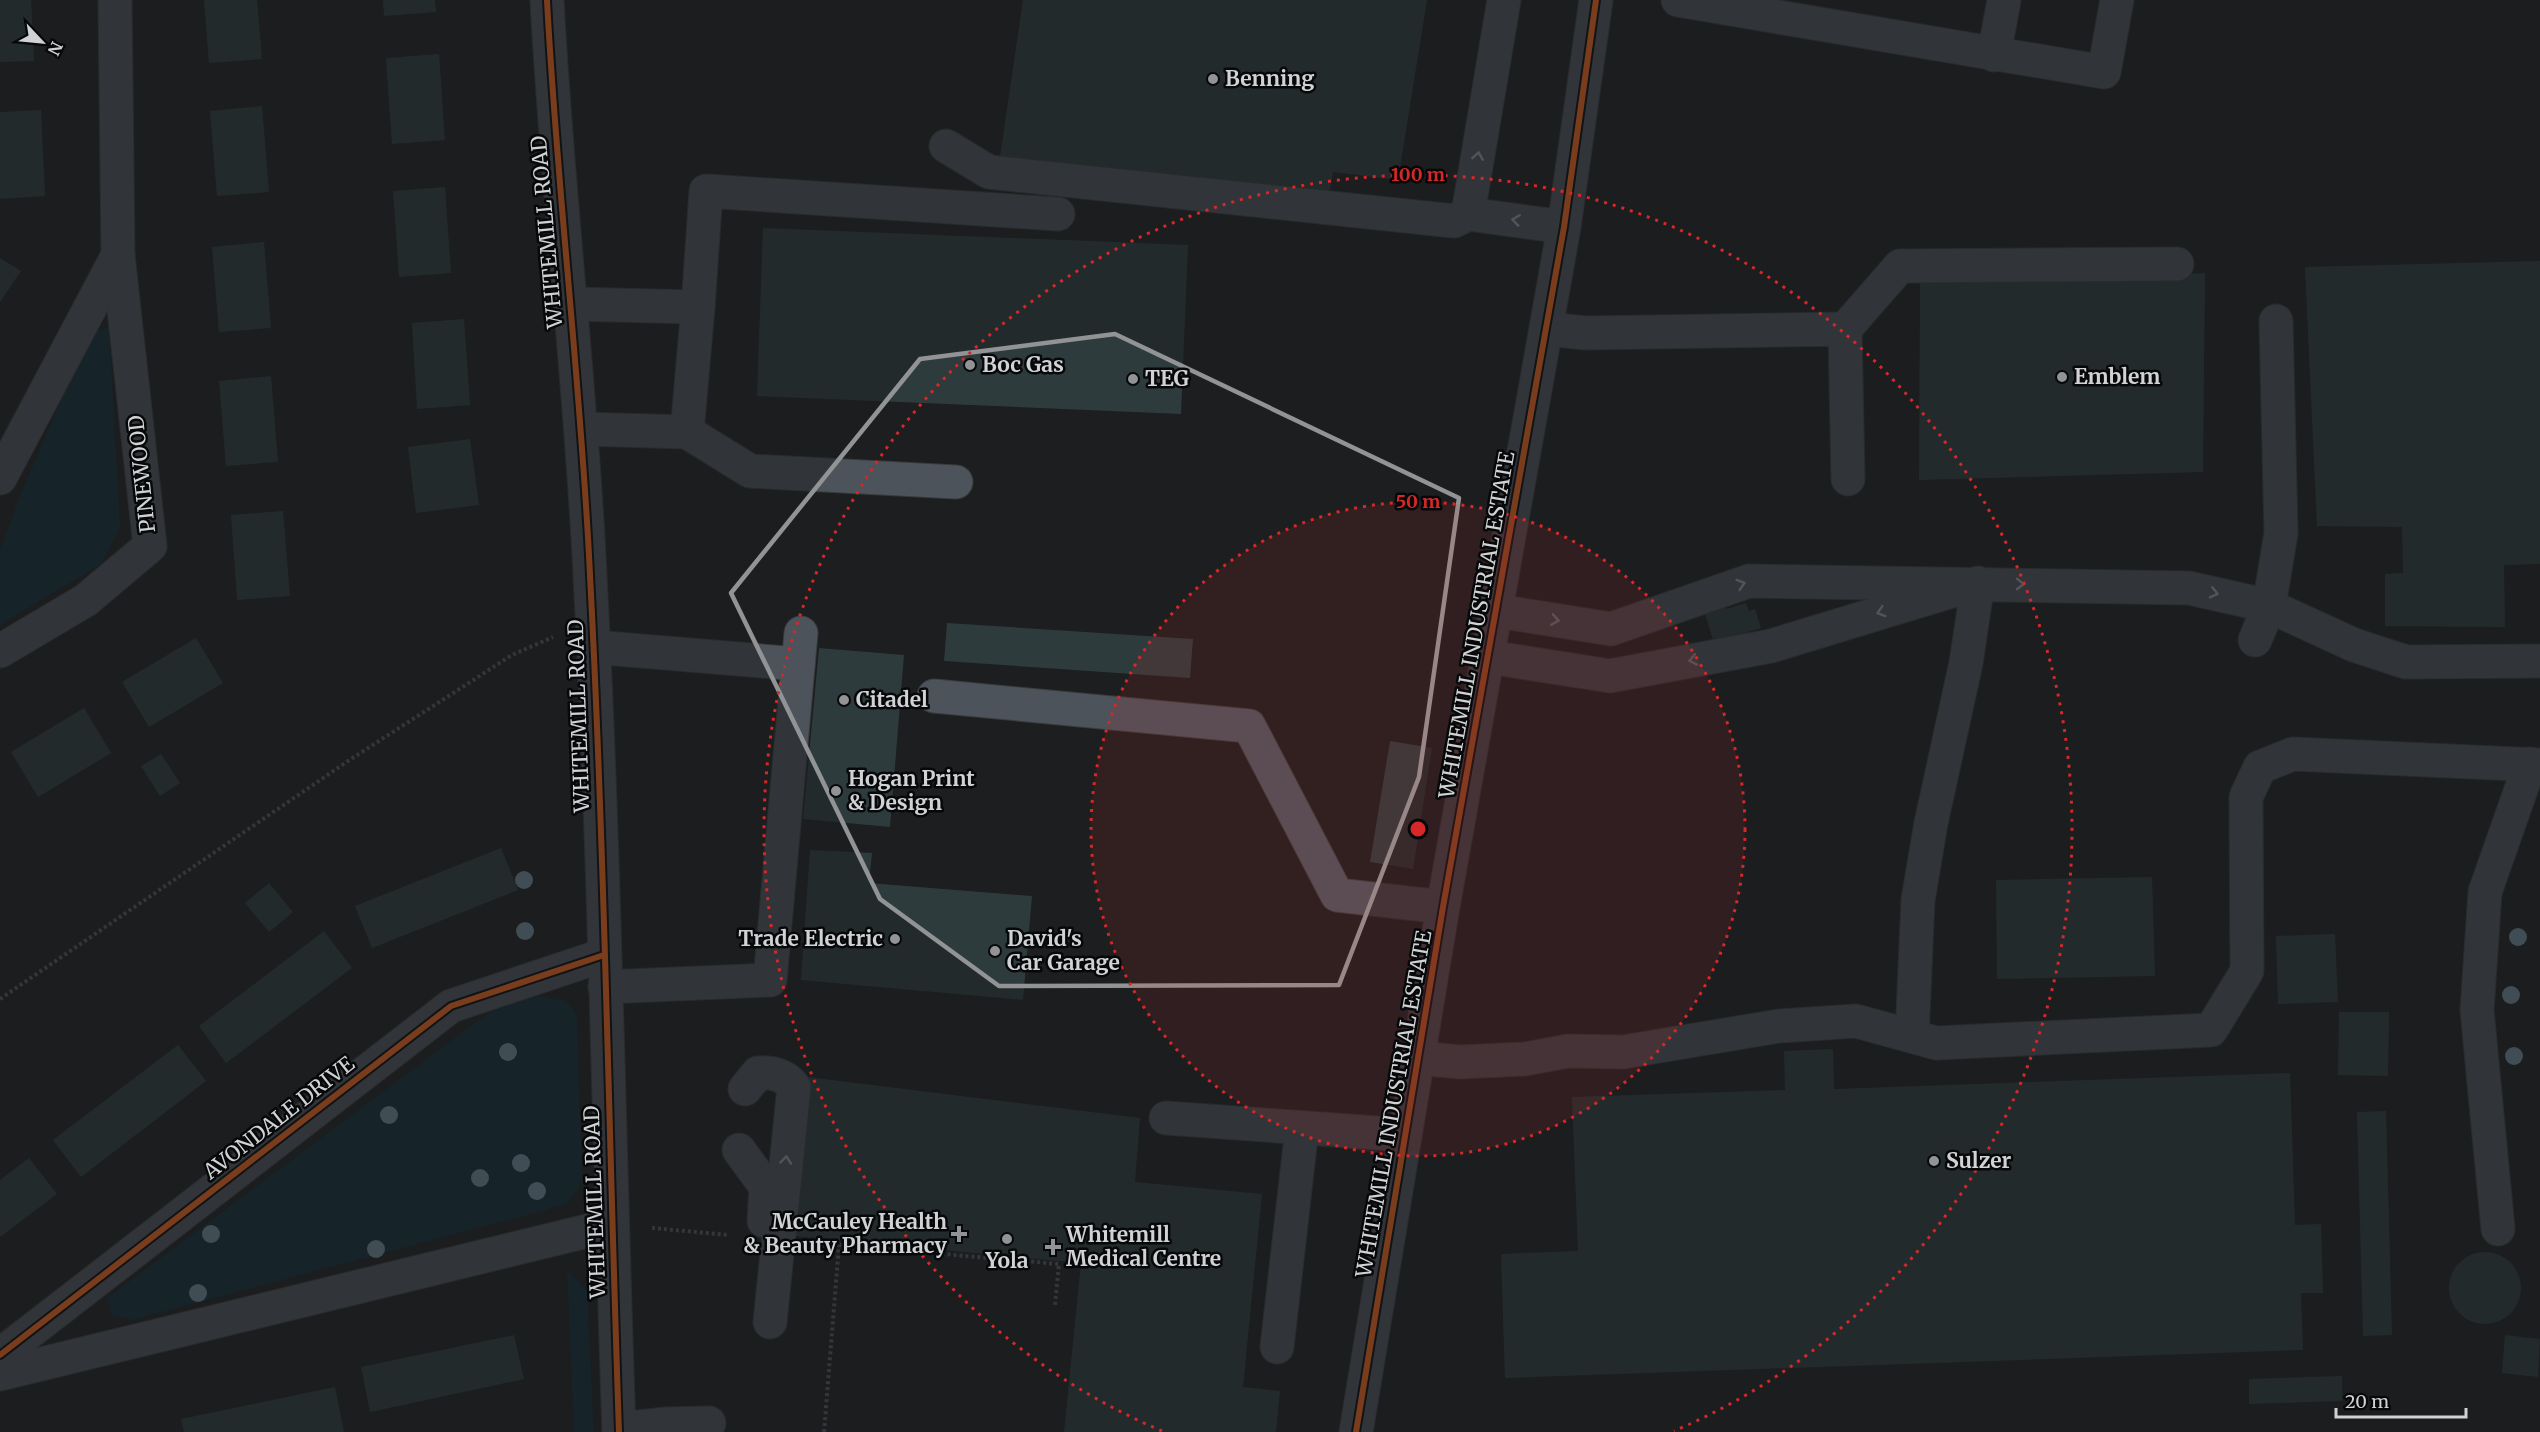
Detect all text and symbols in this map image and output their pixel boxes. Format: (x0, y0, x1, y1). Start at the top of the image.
north arrow (12, 12, 72, 72)
text: N (44, 39, 67, 59)
place label: Benning (1225, 65, 1314, 92)
marker: Benning (1206, 72, 1220, 86)
street label: WHITEMILL ROAD (525, 134, 568, 330)
one-way arrow (1471, 151, 1484, 161)
text: 100 m (1391, 163, 1445, 186)
one-way arrow (1512, 215, 1521, 227)
place label: Boc Gas (982, 351, 1064, 378)
marker: Boc Gas (963, 358, 977, 372)
place label: Emblem (2074, 363, 2160, 390)
place label: TEG (1145, 365, 1190, 392)
marker: Emblem (2055, 370, 2069, 384)
marker: TEG (1126, 372, 1140, 386)
street label: PINEWOOD (122, 414, 161, 534)
street label: WHITEMILL INDUSTRIAL ESTATE (1432, 449, 1520, 801)
text: 50 m (1396, 490, 1440, 513)
one-way arrow (2015, 578, 2024, 591)
one-way arrow (1735, 579, 1746, 591)
one-way arrow (2209, 586, 2219, 599)
one-way arrow (1877, 605, 1887, 617)
one-way arrow (1550, 614, 1559, 626)
street label: WHITEMILL ROAD (562, 619, 595, 814)
one-way arrow (1688, 653, 1698, 666)
place label: Citadel (856, 686, 928, 713)
marker: Citadel (837, 693, 851, 707)
place label: Hogan Print & Design (848, 765, 975, 816)
marker: Hogan Print & Design (829, 784, 843, 798)
centre of rings (1408, 819, 1428, 839)
place label: Trade Electric (738, 925, 883, 952)
place label: David's Car Garage (1007, 925, 1120, 976)
street label: WHITEMILL INDUSTRIAL ESTATE (1349, 928, 1437, 1280)
marker: Trade Electric (888, 932, 902, 946)
marker: David's Car Garage (988, 944, 1002, 958)
street label: AVONDALE DRIVE (197, 1050, 360, 1186)
street label: WHITEMILL ROAD (578, 1105, 611, 1300)
place label: Sulzer (1946, 1147, 2012, 1174)
marker: Sulzer (1927, 1154, 1941, 1168)
one-way arrow (779, 1155, 792, 1164)
place label: McCauley Health & Beauty Pharmacy (743, 1208, 948, 1259)
place label: Whitemill Medical Centre (1065, 1221, 1221, 1272)
marker: McCauley Health & Beauty Pharmacy (952, 1227, 966, 1241)
marker: Yola (1000, 1232, 1014, 1246)
marker: Whitemill Medical Centre (1044, 1238, 1062, 1256)
place label: Yola (985, 1247, 1029, 1274)
scale bar (2336, 1381, 2466, 1419)
text: 20 m (2345, 1390, 2389, 1413)

